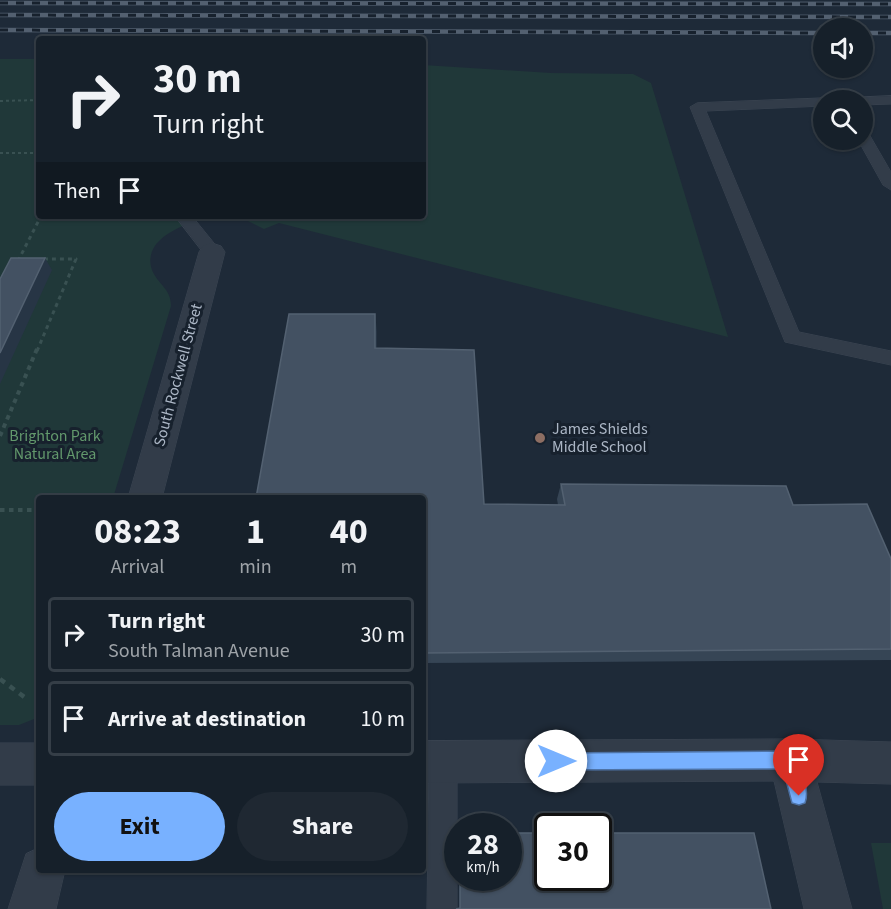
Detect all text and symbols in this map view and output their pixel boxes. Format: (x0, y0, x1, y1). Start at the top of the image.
map controls (813, 18, 873, 150)
button: sound (813, 18, 873, 78)
text: 30 m (153, 49, 242, 109)
icon: right (54, 60, 132, 138)
button: search (813, 90, 873, 150)
text: Turn right (153, 105, 264, 144)
icon: arrive (113, 174, 146, 207)
text: Then (54, 175, 101, 207)
street label: South Rockwell Street (148, 301, 208, 449)
place label: James Shields Middle School (552, 418, 648, 458)
park label: Brighton Park Natural Area (9, 425, 101, 465)
marker: James Shields Middle School (533, 431, 547, 445)
text: 08:23 (94, 506, 181, 557)
text: 1 (246, 506, 265, 557)
text: 40 (330, 506, 368, 557)
text: Arrival (111, 553, 164, 581)
text: min (239, 553, 272, 581)
text: m (340, 553, 357, 581)
text: Turn right (108, 605, 205, 637)
icon: right (57, 618, 90, 651)
text: 30 m (360, 619, 405, 651)
text: South Talman Avenue (108, 637, 290, 665)
icon: arrive (57, 702, 90, 735)
text: Arrive at destination (108, 703, 306, 735)
text: 10 m (360, 703, 405, 735)
position arrow (524, 729, 588, 793)
pin (773, 734, 824, 796)
icon: arrive (782, 743, 815, 776)
button: Exit (54, 792, 225, 861)
button: Share (237, 792, 408, 861)
speed limit sign: 30 (534, 813, 612, 891)
text: 28 (467, 823, 499, 866)
text: km/h (466, 857, 500, 878)

